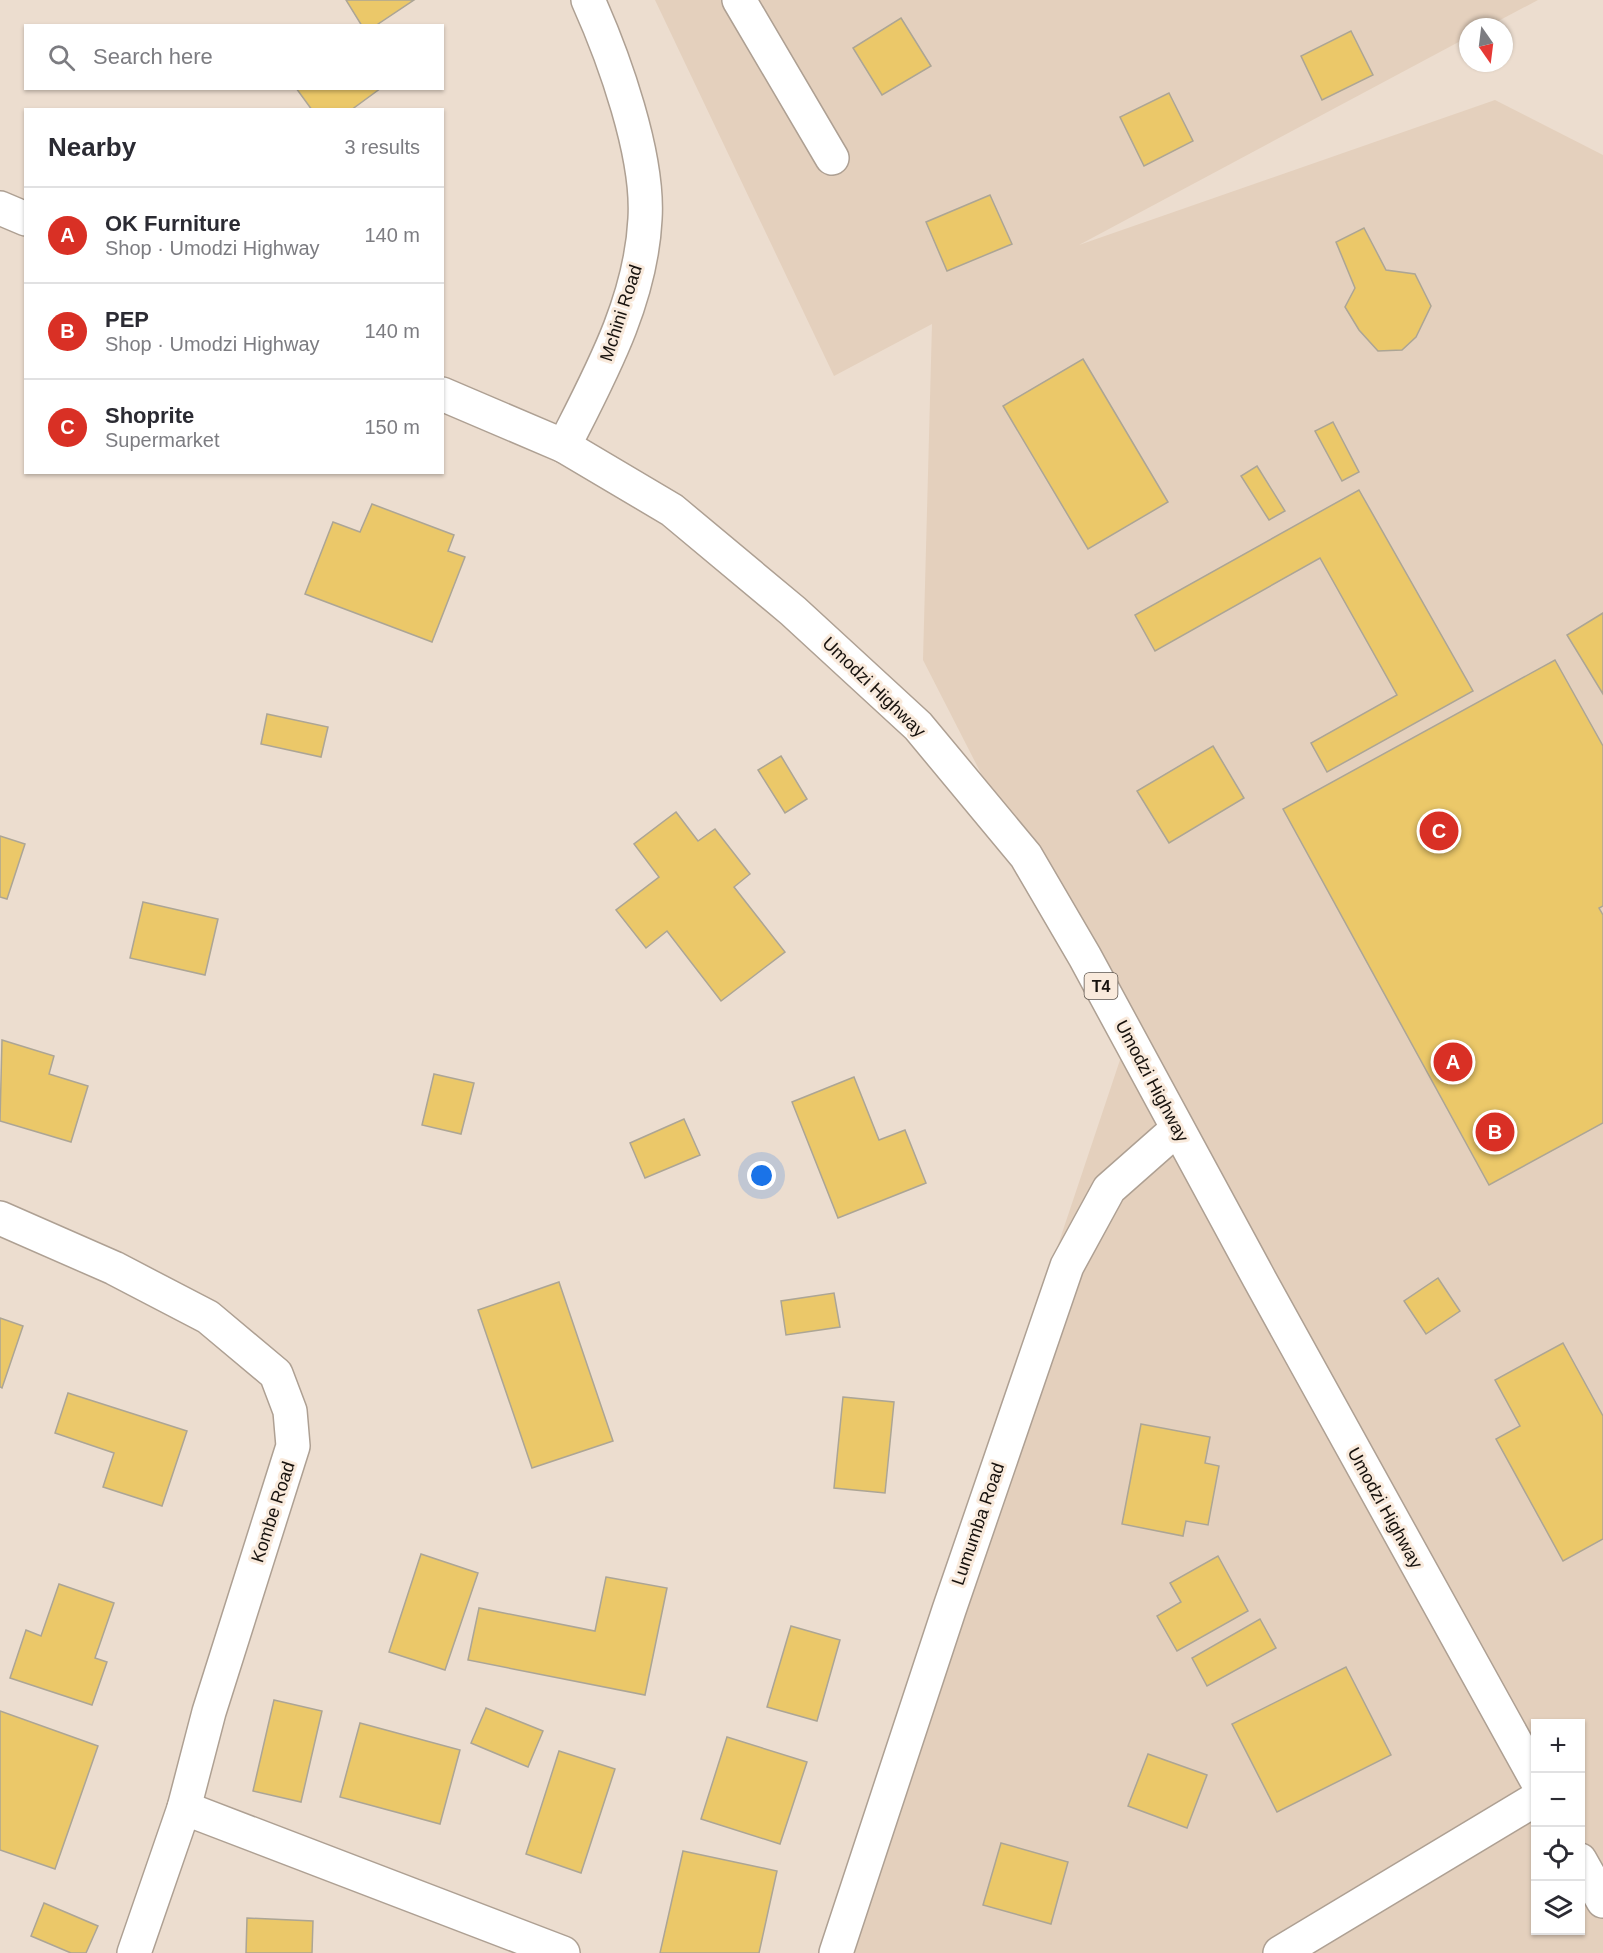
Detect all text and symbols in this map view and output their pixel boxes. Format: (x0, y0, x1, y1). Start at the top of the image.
north arrow (1459, 18, 1513, 72)
search box (24, 24, 444, 90)
icon: search (45, 41, 78, 74)
text: Search here (93, 44, 213, 69)
text: Nearby (48, 132, 136, 162)
text: 3 results (344, 136, 420, 158)
text: OK Furniture (105, 211, 241, 236)
text: A (60, 224, 75, 246)
text: 140 m (364, 224, 420, 246)
text: Shop · Umodzi Highway (105, 237, 320, 259)
street label: Mchini Road (596, 262, 646, 364)
text: PEP (105, 307, 149, 332)
text: B (60, 320, 75, 342)
text: 140 m (364, 320, 420, 342)
text: Shop · Umodzi Highway (105, 333, 320, 355)
text: Shoprite (105, 403, 194, 428)
text: C (60, 416, 75, 438)
text: 150 m (364, 416, 420, 438)
text: Supermarket (105, 429, 220, 451)
street label: Umodzi Highway (818, 633, 930, 741)
pin: C (1420, 808, 1458, 854)
road number: T4 (1084, 973, 1118, 999)
street label: Umodzi Highway (1111, 1017, 1193, 1145)
pin: A (1434, 1040, 1472, 1084)
pin: B (1476, 1110, 1514, 1154)
your location (747, 1161, 776, 1190)
street label: Umodzi Highway (1344, 1444, 1426, 1572)
street label: Kombe Road (247, 1459, 299, 1565)
street label: Lumumba Road (948, 1460, 1008, 1588)
map controls (1531, 1719, 1585, 1935)
button: + (1531, 1719, 1585, 1773)
button: − (1531, 1773, 1585, 1827)
button: locate (1531, 1827, 1585, 1881)
button: layers (1531, 1881, 1585, 1935)

